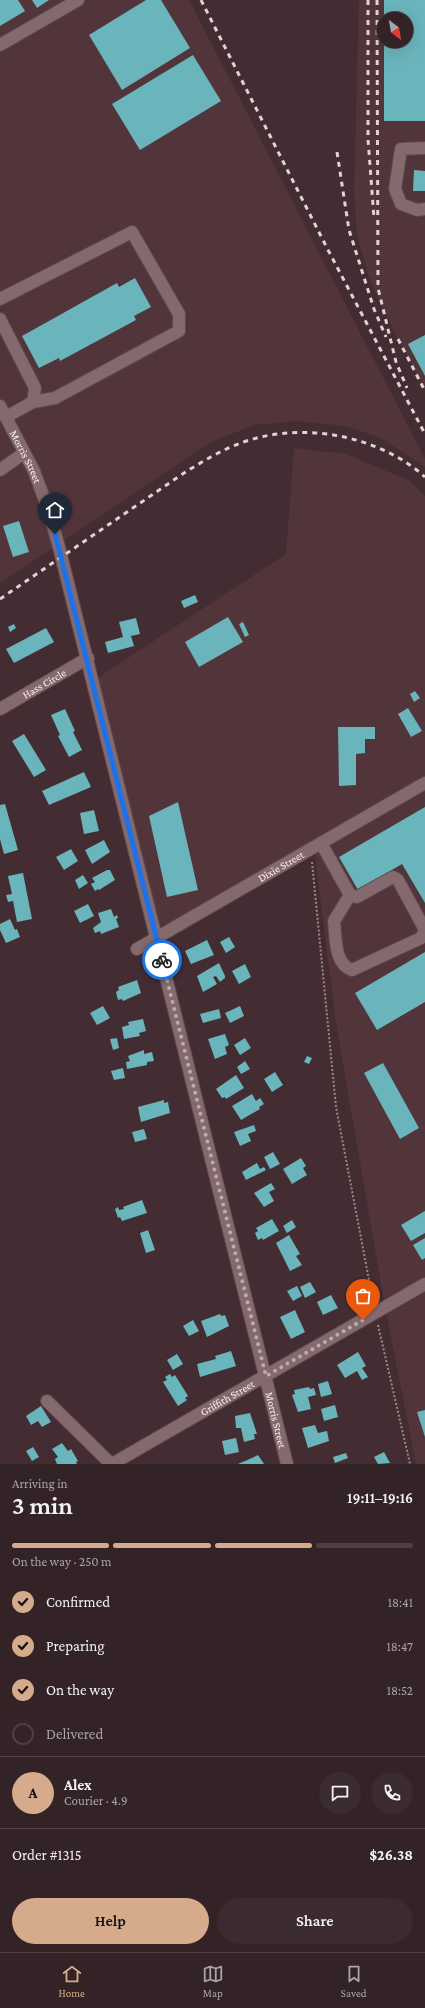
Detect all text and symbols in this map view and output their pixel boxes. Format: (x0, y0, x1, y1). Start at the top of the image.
north arrow (377, 12, 413, 48)
map controls (377, 12, 413, 48)
street label: Morris Street (8, 428, 44, 485)
pin (38, 493, 72, 534)
icon: home (44, 499, 66, 521)
street label: Hass Circle (20, 666, 68, 701)
street label: Dixie Street (256, 848, 306, 884)
courier (142, 940, 182, 980)
icon: bike (151, 949, 173, 971)
pin (346, 1279, 380, 1320)
icon: bag (352, 1285, 374, 1307)
street label: Griffith Street (198, 1377, 257, 1418)
street label: Morris Street (263, 1391, 289, 1450)
text: Arriving in (12, 1476, 68, 1491)
text: 19:11–19:16 (347, 1490, 413, 1506)
text: 3 min (12, 1491, 73, 1520)
text: On the way · 250 m (12, 1554, 112, 1569)
icon: check (12, 1591, 34, 1613)
text: Confirmed (46, 1594, 110, 1610)
text: 18:41 (388, 1595, 413, 1610)
icon: check (12, 1635, 34, 1657)
text: Preparing (46, 1638, 105, 1654)
text: 18:47 (386, 1639, 413, 1654)
icon: check (12, 1679, 34, 1701)
text: On the way (46, 1682, 114, 1698)
text: 18:52 (387, 1683, 413, 1698)
text: Delivered (46, 1726, 103, 1742)
button: chat (319, 1772, 361, 1814)
button: phone (371, 1772, 413, 1814)
text: Alex (64, 1777, 92, 1793)
text: A (29, 1785, 37, 1801)
text: Courier · 4.9 (64, 1793, 128, 1808)
text: Order #1315 (12, 1847, 82, 1863)
text: $26.38 (370, 1847, 413, 1863)
button: Help (12, 1898, 209, 1944)
button: Share (217, 1898, 413, 1944)
tab: Home (58, 1963, 85, 1999)
tab: Map (202, 1963, 224, 1999)
tab: Saved (341, 1963, 367, 1999)

